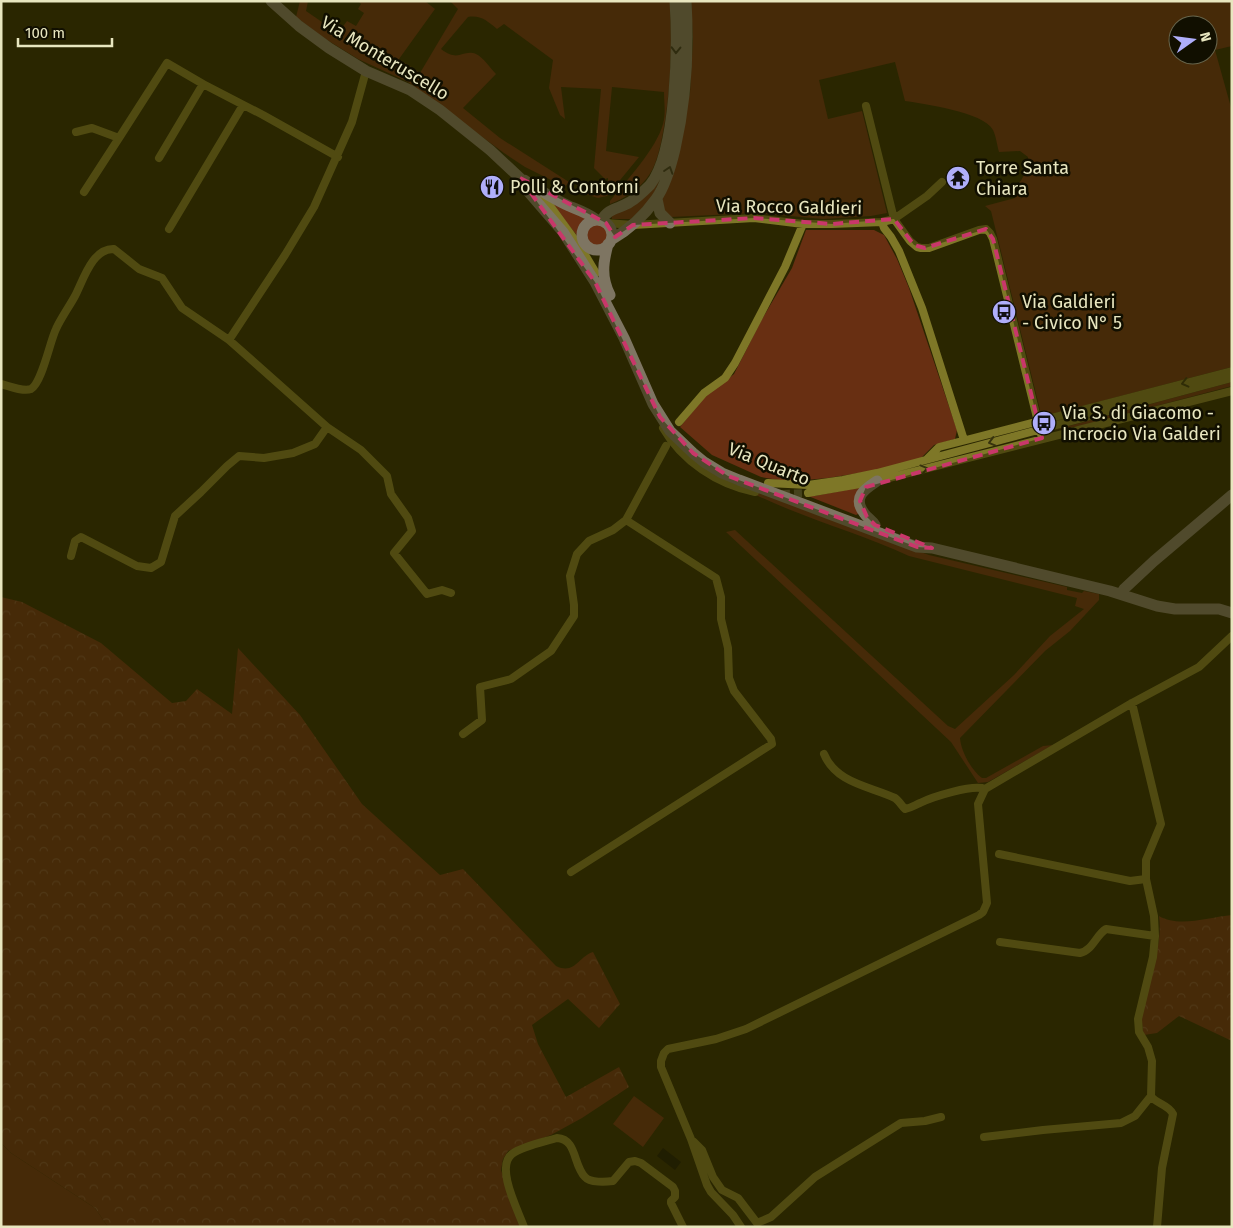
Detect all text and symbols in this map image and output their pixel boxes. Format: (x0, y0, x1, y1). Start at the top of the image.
street label: Via Monteruscello (317, 11, 453, 105)
scale bar (18, 15, 111, 47)
north arrow (1168, 15, 1218, 65)
text: 100 m (25, 24, 65, 42)
text: N (1196, 30, 1215, 44)
one-way arrow (671, 46, 682, 54)
place label: Torre Santa Chiara (976, 157, 1069, 200)
temple icon: Torre Santa Chiara (945, 165, 971, 191)
one-way arrow (663, 167, 673, 175)
restaurant icon: Polli & Contorni (479, 174, 505, 200)
place label: Polli & Contorni (510, 176, 639, 198)
street label: Via Rocco Galdieri (716, 195, 862, 219)
place label: Via Galdieri - Civico N° 5 (1022, 291, 1122, 334)
bus stop icon: Via Galdieri - Civico N° 5 (991, 299, 1017, 325)
one-way arrow (1180, 377, 1189, 388)
place label: Via S. di Giacomo - Incrocio Via Galderi (1062, 402, 1221, 445)
bus stop icon: Via S. di Giacomo - Incrocio Via Galderi (1031, 410, 1057, 436)
one-way arrow (988, 436, 997, 447)
street label: Via Quarto (725, 438, 813, 490)
one-way arrow (920, 464, 928, 475)

